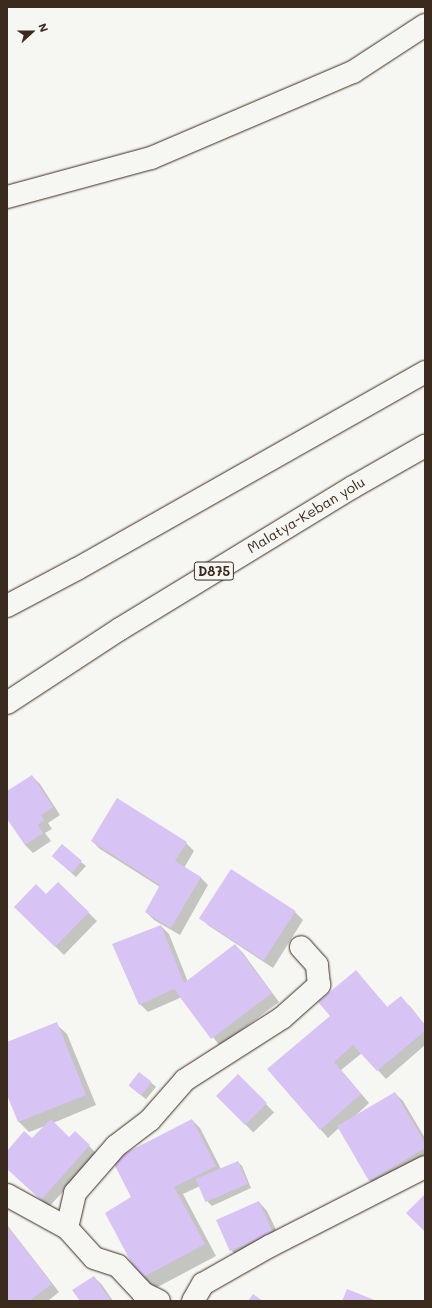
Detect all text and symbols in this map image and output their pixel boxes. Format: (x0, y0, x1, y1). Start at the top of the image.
north arrow (12, 12, 52, 52)
text: N (35, 21, 52, 34)
street label: Malatya-Keban yolu (244, 473, 368, 557)
road number: D875 (193, 560, 235, 582)

